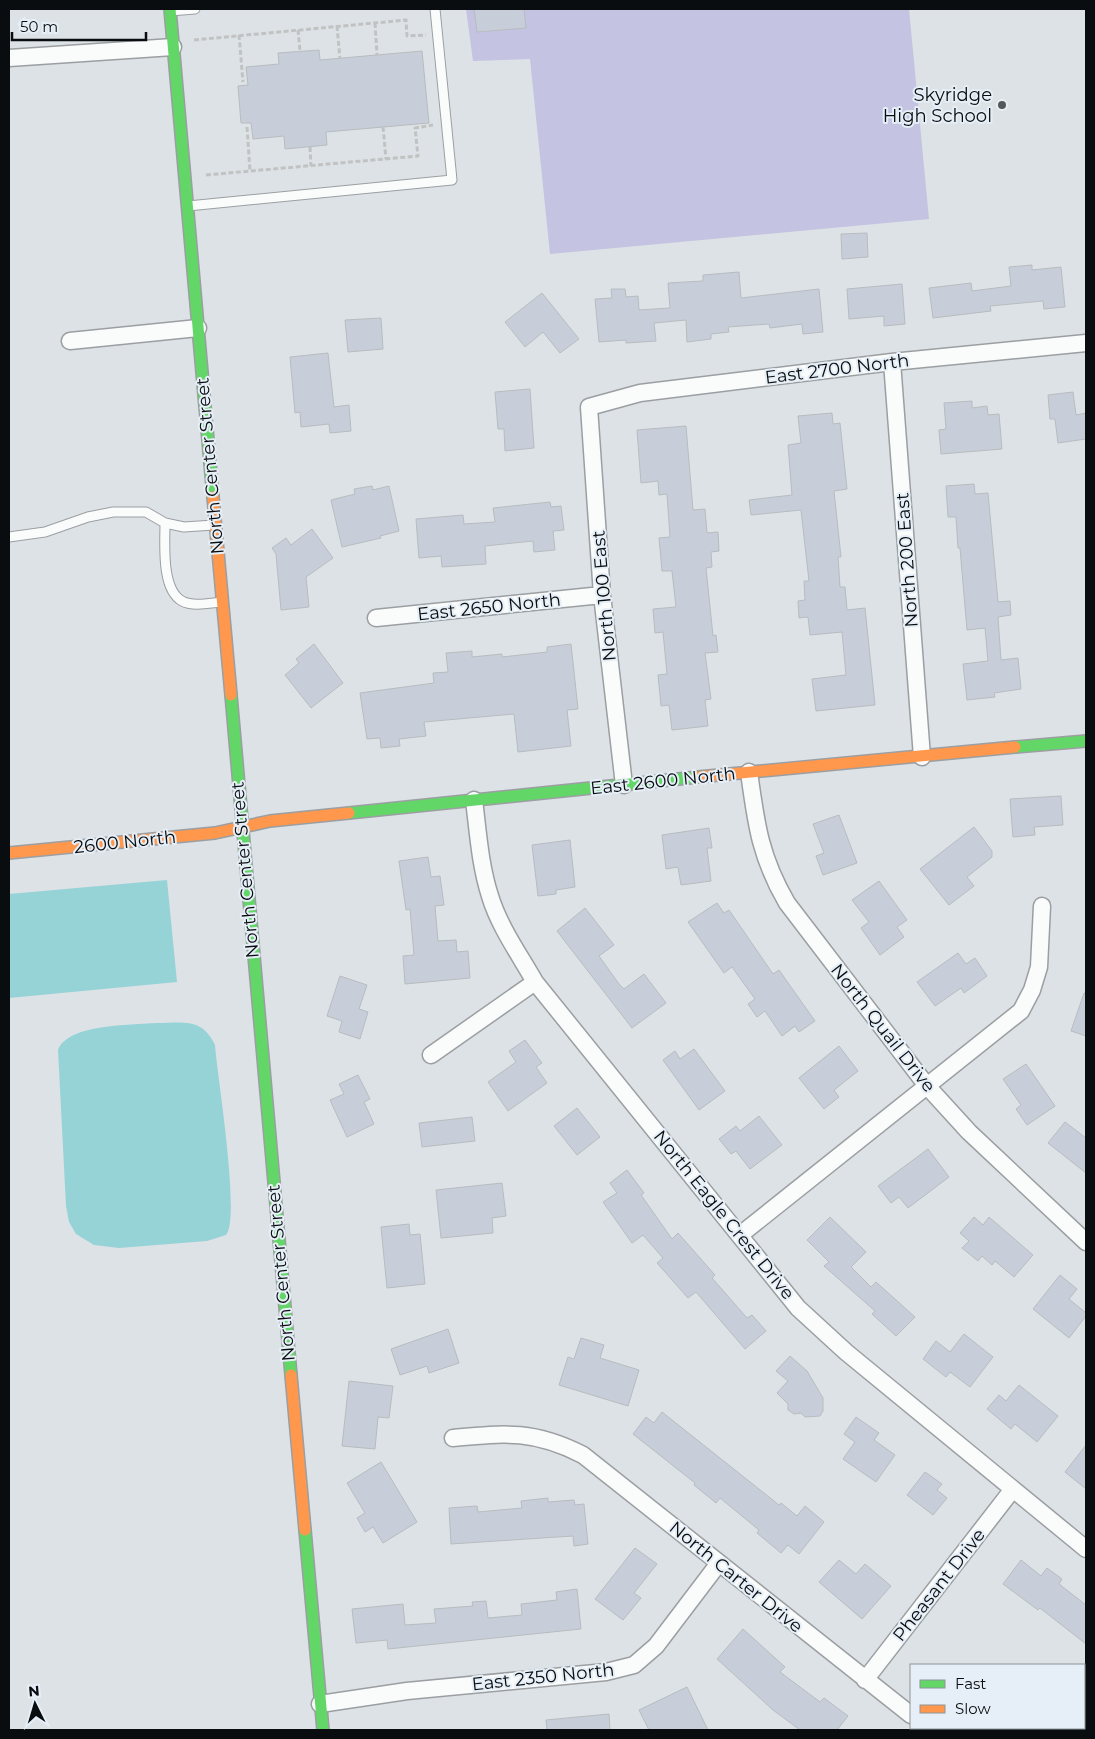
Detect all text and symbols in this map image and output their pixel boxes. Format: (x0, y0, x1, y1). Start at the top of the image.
scale bar (12, 10, 146, 42)
text: 50 m (20, 17, 58, 36)
place label: Skyridge High School (883, 84, 992, 127)
marker: Skyridge High School (996, 99, 1008, 111)
street label: East 2700 North (764, 349, 910, 389)
street label: North Center Street (191, 377, 229, 555)
street label: North 200 East (891, 492, 923, 628)
street label: North 100 East (587, 530, 621, 662)
street label: East 2650 North (416, 589, 562, 625)
street label: East 2600 North (589, 762, 737, 800)
street label: North Center Street (226, 781, 264, 959)
street label: 2600 North (73, 826, 177, 858)
street label: North Quail Drive (826, 959, 940, 1097)
street label: North Eagle Crest Drive (649, 1126, 799, 1304)
street label: North Center Street (262, 1184, 300, 1362)
street label: North Carter Drive (665, 1516, 807, 1638)
street label: Pheasant Drive (888, 1524, 990, 1646)
street label: East 2350 North (471, 1659, 615, 1695)
legend (910, 1664, 1085, 1729)
text: Fast (955, 1674, 986, 1693)
north arrow (10, 1679, 60, 1729)
text: N (27, 1682, 40, 1701)
text: Slow (955, 1699, 991, 1718)

